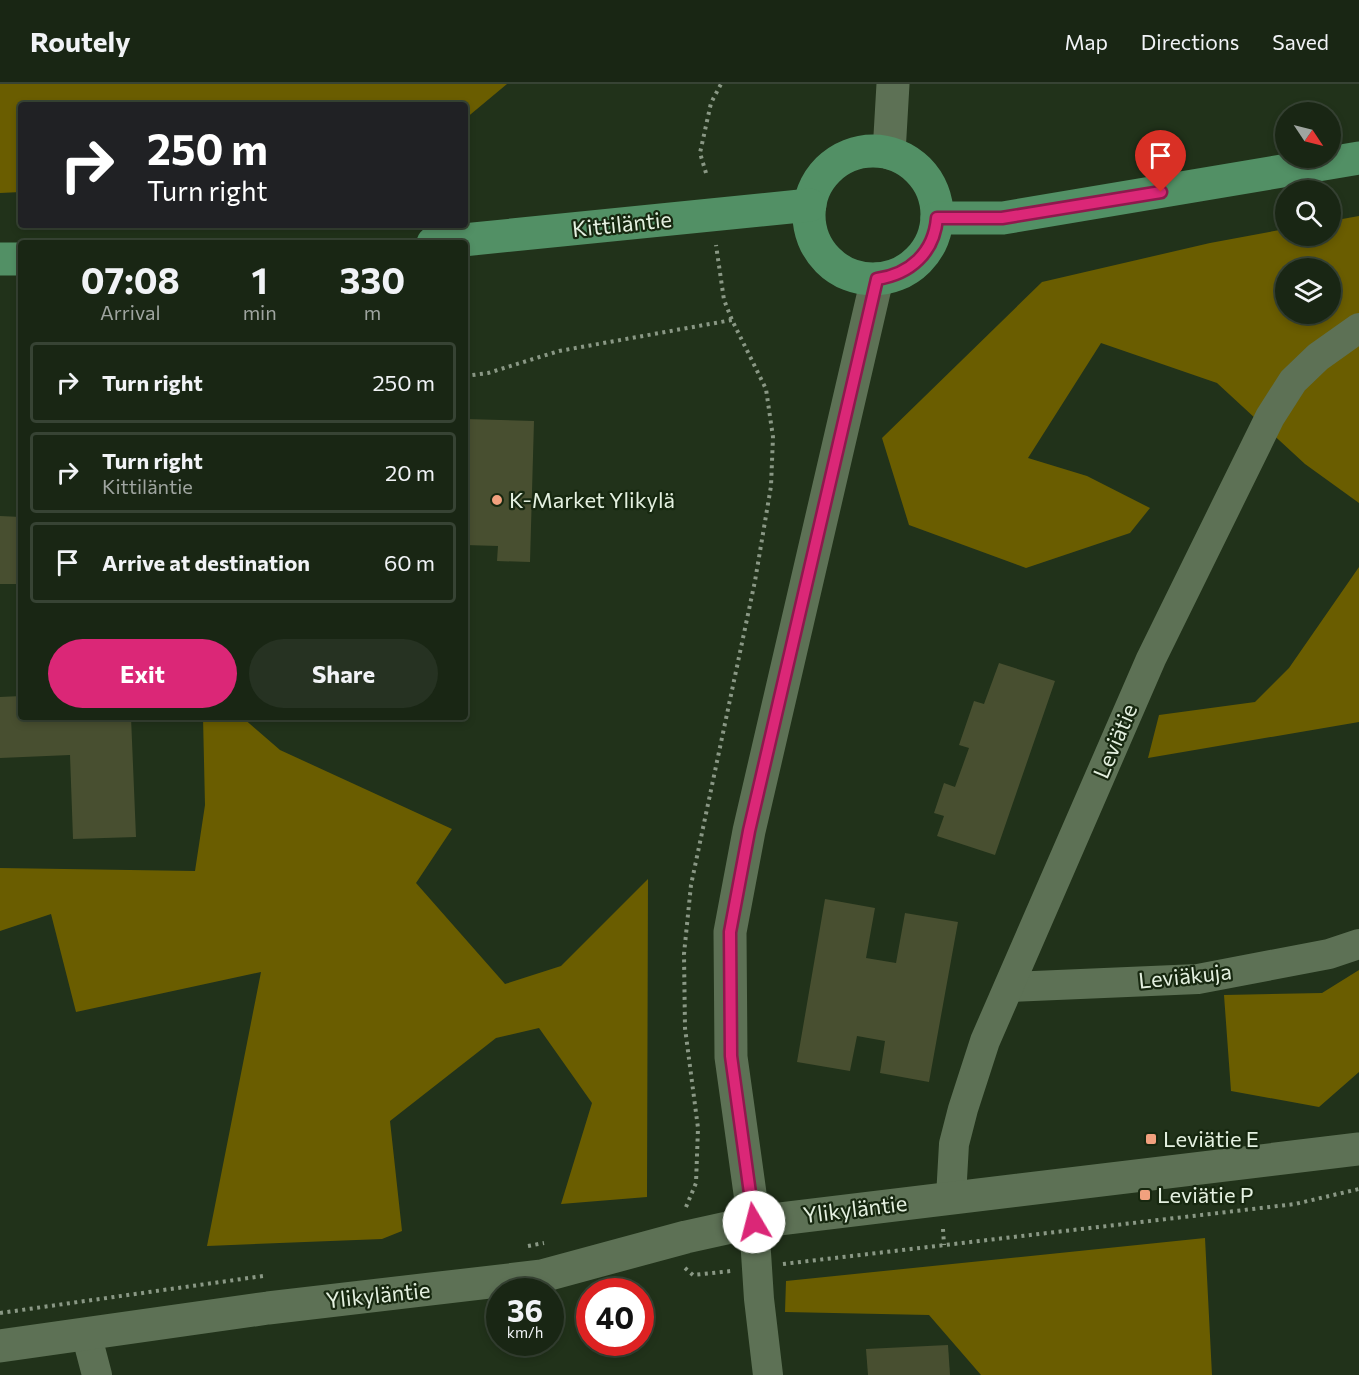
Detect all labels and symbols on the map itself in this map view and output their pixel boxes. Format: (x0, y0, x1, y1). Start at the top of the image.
north arrow (1275, 102, 1341, 168)
pin (1135, 130, 1186, 192)
street label: Kittiläntie (571, 205, 673, 242)
place label: K-Market Ylikylä (509, 486, 675, 513)
marker: K-Market Ylikylä (490, 493, 504, 507)
street label: Leviätie (1087, 699, 1142, 782)
street label: Leviäkuja (1137, 957, 1233, 994)
place label: Leviätie E (1163, 1125, 1259, 1152)
marker: Leviätie E (1144, 1132, 1158, 1146)
place label: Leviätie P (1157, 1181, 1254, 1208)
marker: Leviätie P (1138, 1188, 1152, 1202)
street label: Ylikyläntie (801, 1189, 909, 1228)
position arrow (722, 1190, 786, 1254)
street label: Ylikyläntie (324, 1276, 431, 1313)
speed limit sign: 40 (576, 1278, 654, 1356)

